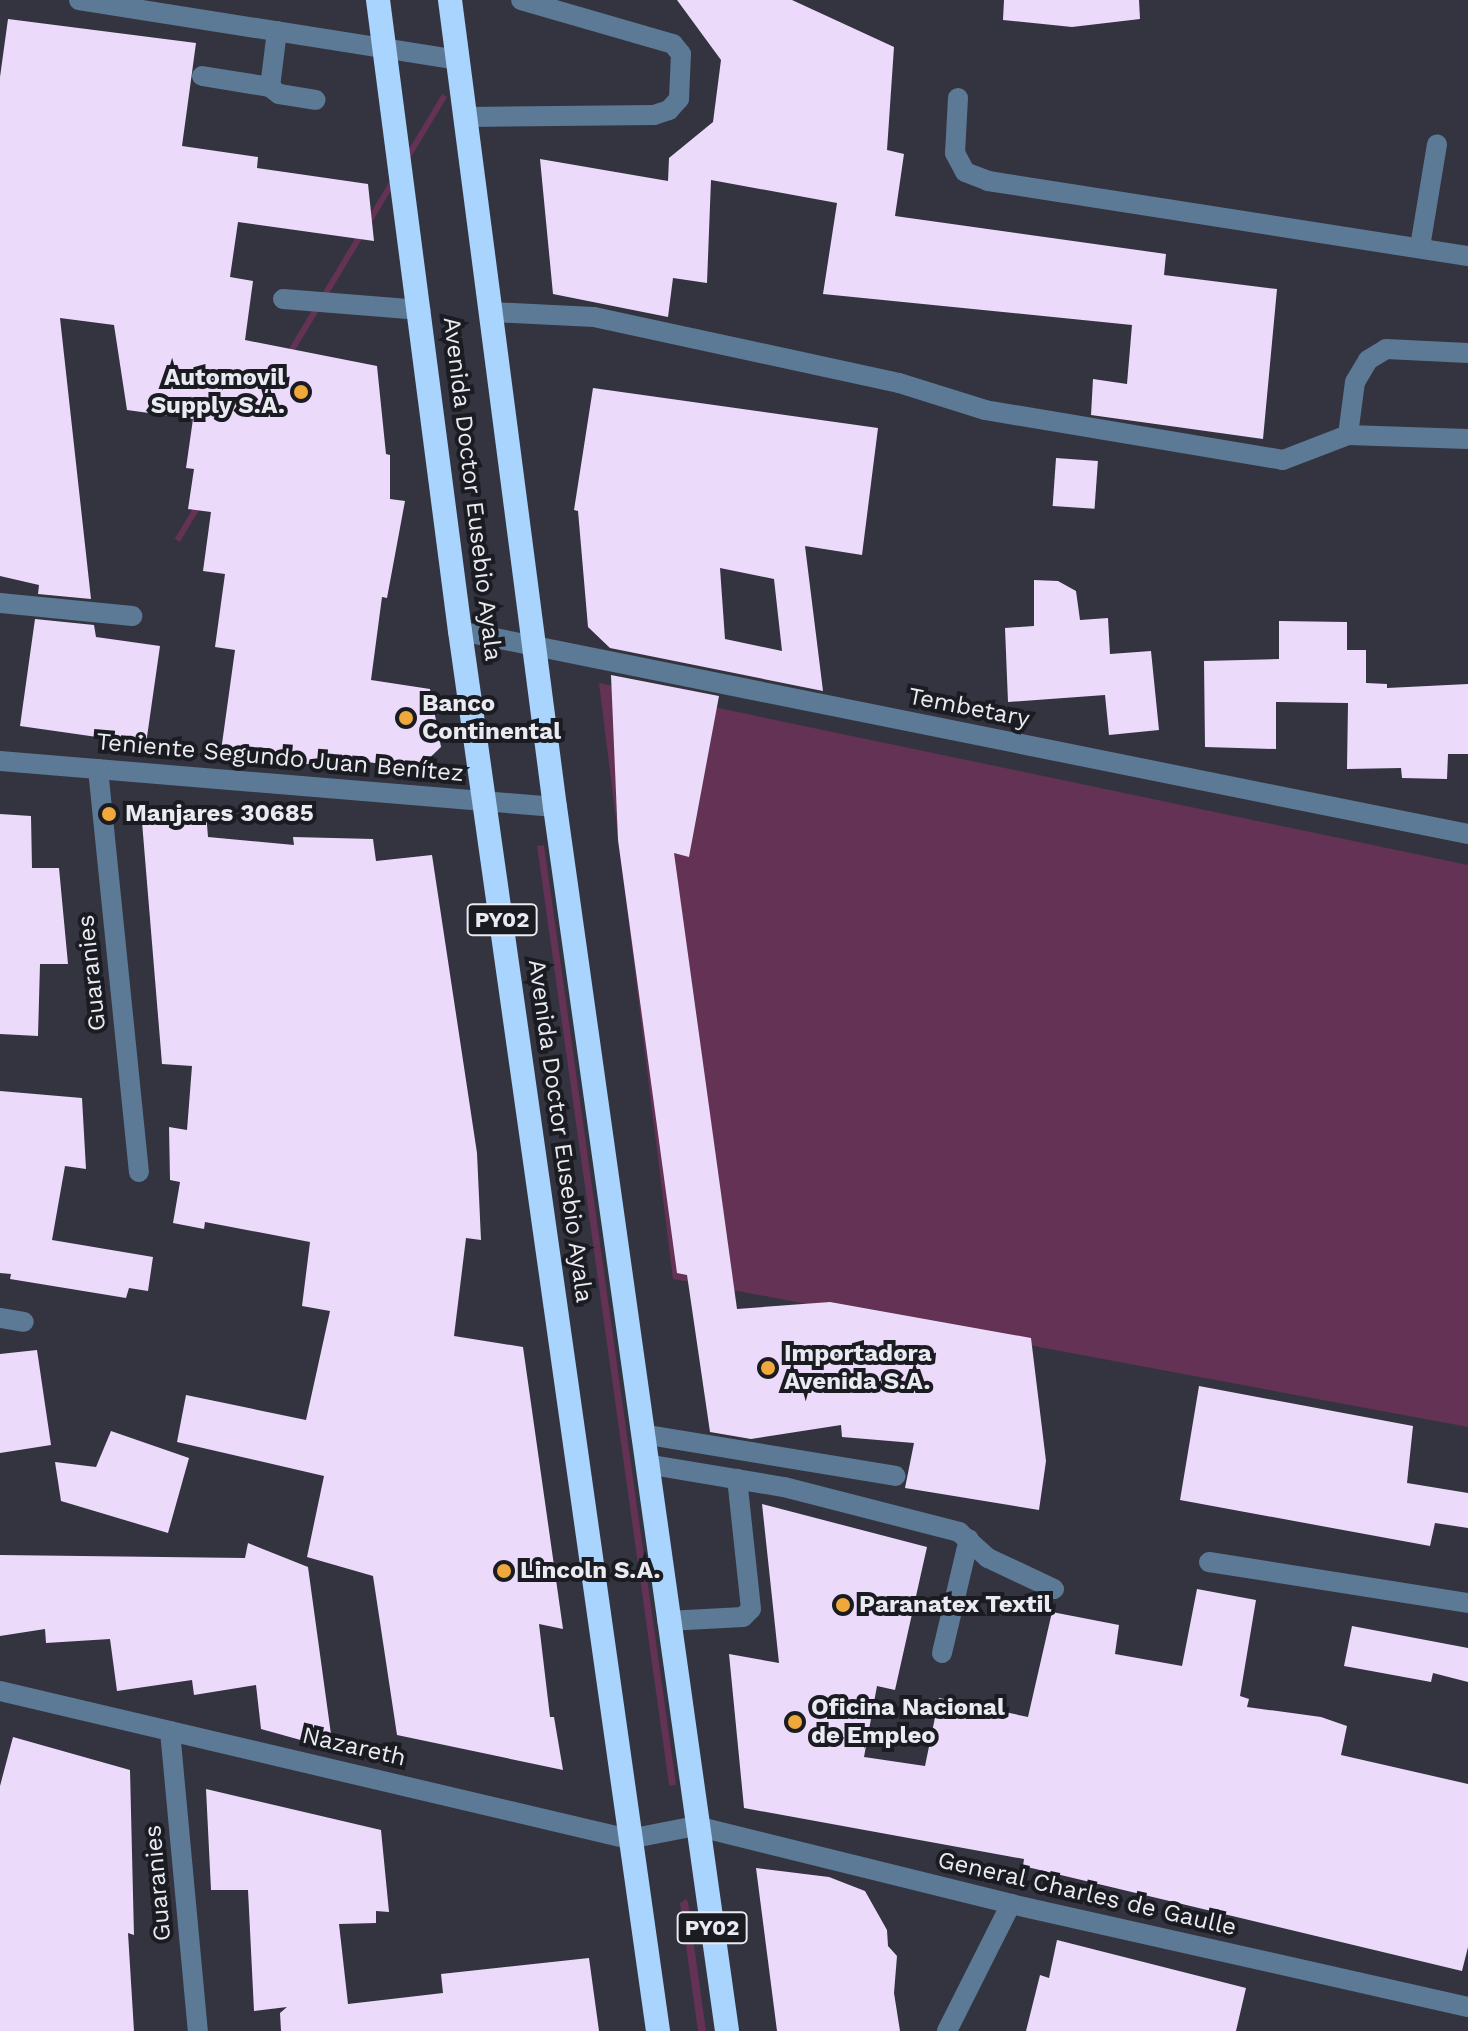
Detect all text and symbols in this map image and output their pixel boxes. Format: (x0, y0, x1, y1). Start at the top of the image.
street label: Avenida Doctor Eusebio Ayala (436, 314, 508, 664)
place label: Automovil Supply S.A. (150, 364, 285, 420)
marker: Automovil Supply S.A. (292, 383, 310, 401)
street label: Tembetary (906, 682, 1032, 734)
place label: Banco Continental (422, 690, 561, 746)
marker: Banco Continental (397, 709, 415, 727)
street label: Teniente Segundo Juan Benítez (95, 728, 465, 788)
place label: Manjares 30685 (125, 800, 314, 828)
marker: Manjares 30685 (100, 805, 118, 823)
road number: PY02 (466, 902, 538, 938)
street label: Guaranies (72, 914, 112, 1032)
street label: Avenida Doctor Eusebio Ayala (521, 956, 599, 1306)
place label: Importadora Avenida S.A. (784, 1340, 932, 1396)
marker: Importadora Avenida S.A. (759, 1359, 777, 1377)
place label: Lincoln S.A. (520, 1557, 661, 1585)
marker: Lincoln S.A. (495, 1562, 513, 1580)
place label: Paranatex Textil (859, 1591, 1052, 1619)
marker: Paranatex Textil (834, 1596, 852, 1614)
place label: Oficina Nacional de Empleo (811, 1694, 1005, 1750)
marker: Oficina Nacional de Empleo (786, 1713, 804, 1731)
street label: Nazareth (299, 1721, 409, 1773)
street label: Guaranies (139, 1824, 177, 1942)
street label: General Charles de Gaulle (934, 1845, 1240, 1943)
road number: PY02 (676, 1910, 748, 1946)

